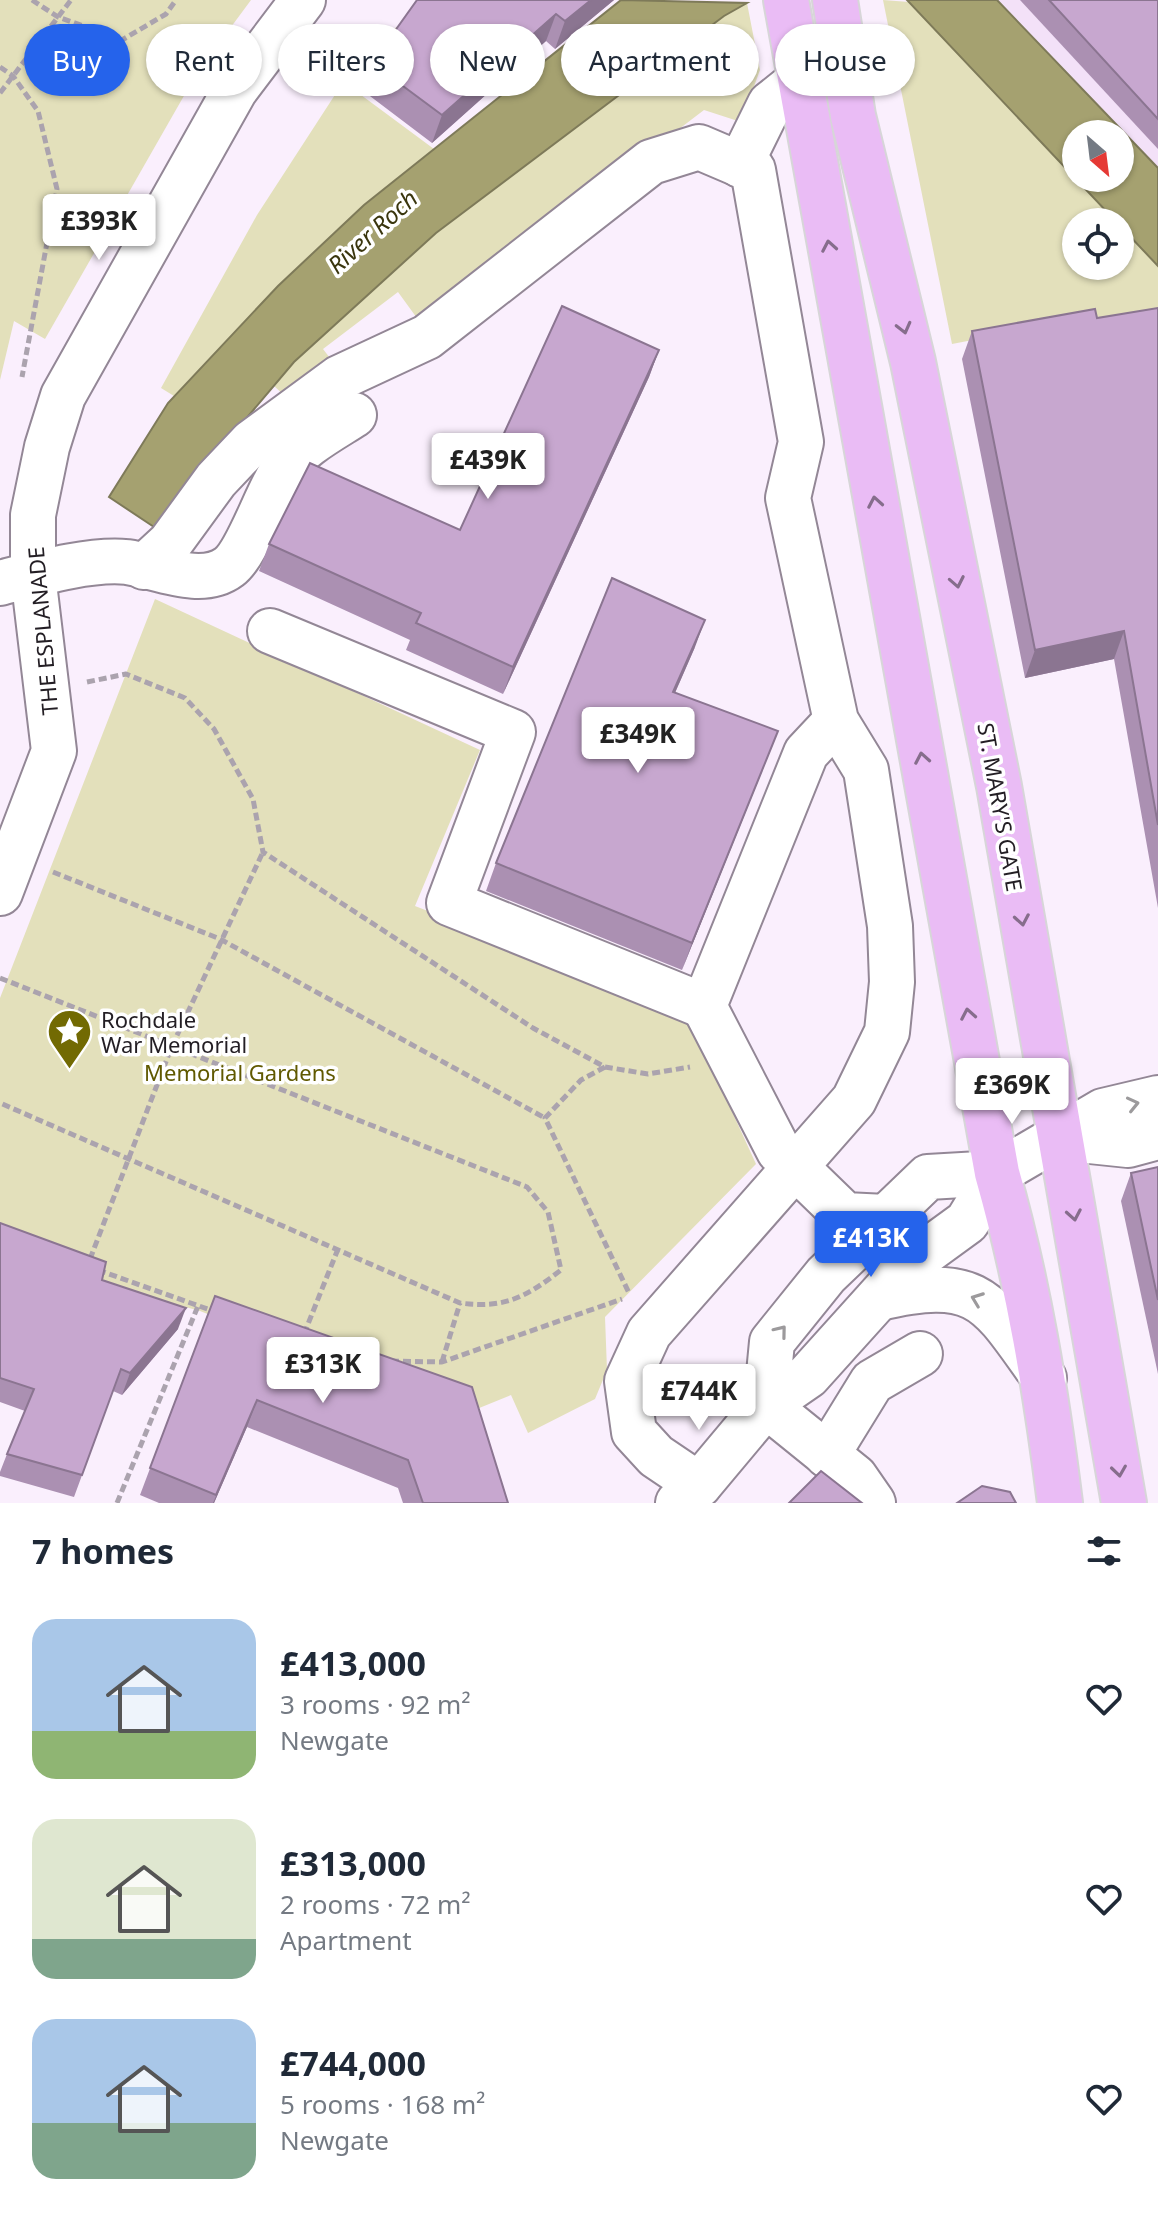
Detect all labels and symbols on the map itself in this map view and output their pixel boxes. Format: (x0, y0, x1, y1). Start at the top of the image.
north arrow (1062, 120, 1134, 192)
water label: River Roch (320, 182, 424, 280)
pin: £393K (43, 194, 155, 262)
one-way arrow (822, 239, 839, 253)
one-way arrow (895, 321, 912, 334)
pin: £439K (432, 433, 544, 501)
one-way arrow (868, 495, 885, 509)
street label: THE ESPLANADE (20, 546, 64, 716)
one-way arrow (948, 576, 965, 589)
pin: £349K (582, 707, 694, 775)
street label: ST. MARY'S GATE (971, 720, 1031, 894)
one-way arrow (914, 751, 931, 765)
one-way arrow (1012, 914, 1029, 927)
place label: Rochdale War Memorial (101, 1004, 247, 1059)
one-way arrow (960, 1007, 977, 1020)
place icon: Rochdale War Memorial (46, 1008, 94, 1071)
park label: Memorial Gardens (144, 1057, 336, 1087)
pin: £369K (956, 1058, 1068, 1126)
one-way arrow (1126, 1096, 1140, 1113)
one-way arrow (1065, 1208, 1082, 1222)
pin: £413K (815, 1211, 927, 1279)
one-way arrow (971, 1292, 985, 1309)
one-way arrow (772, 1325, 786, 1340)
pin: £313K (267, 1337, 379, 1405)
pin: £744K (643, 1364, 755, 1432)
one-way arrow (1110, 1464, 1127, 1478)

